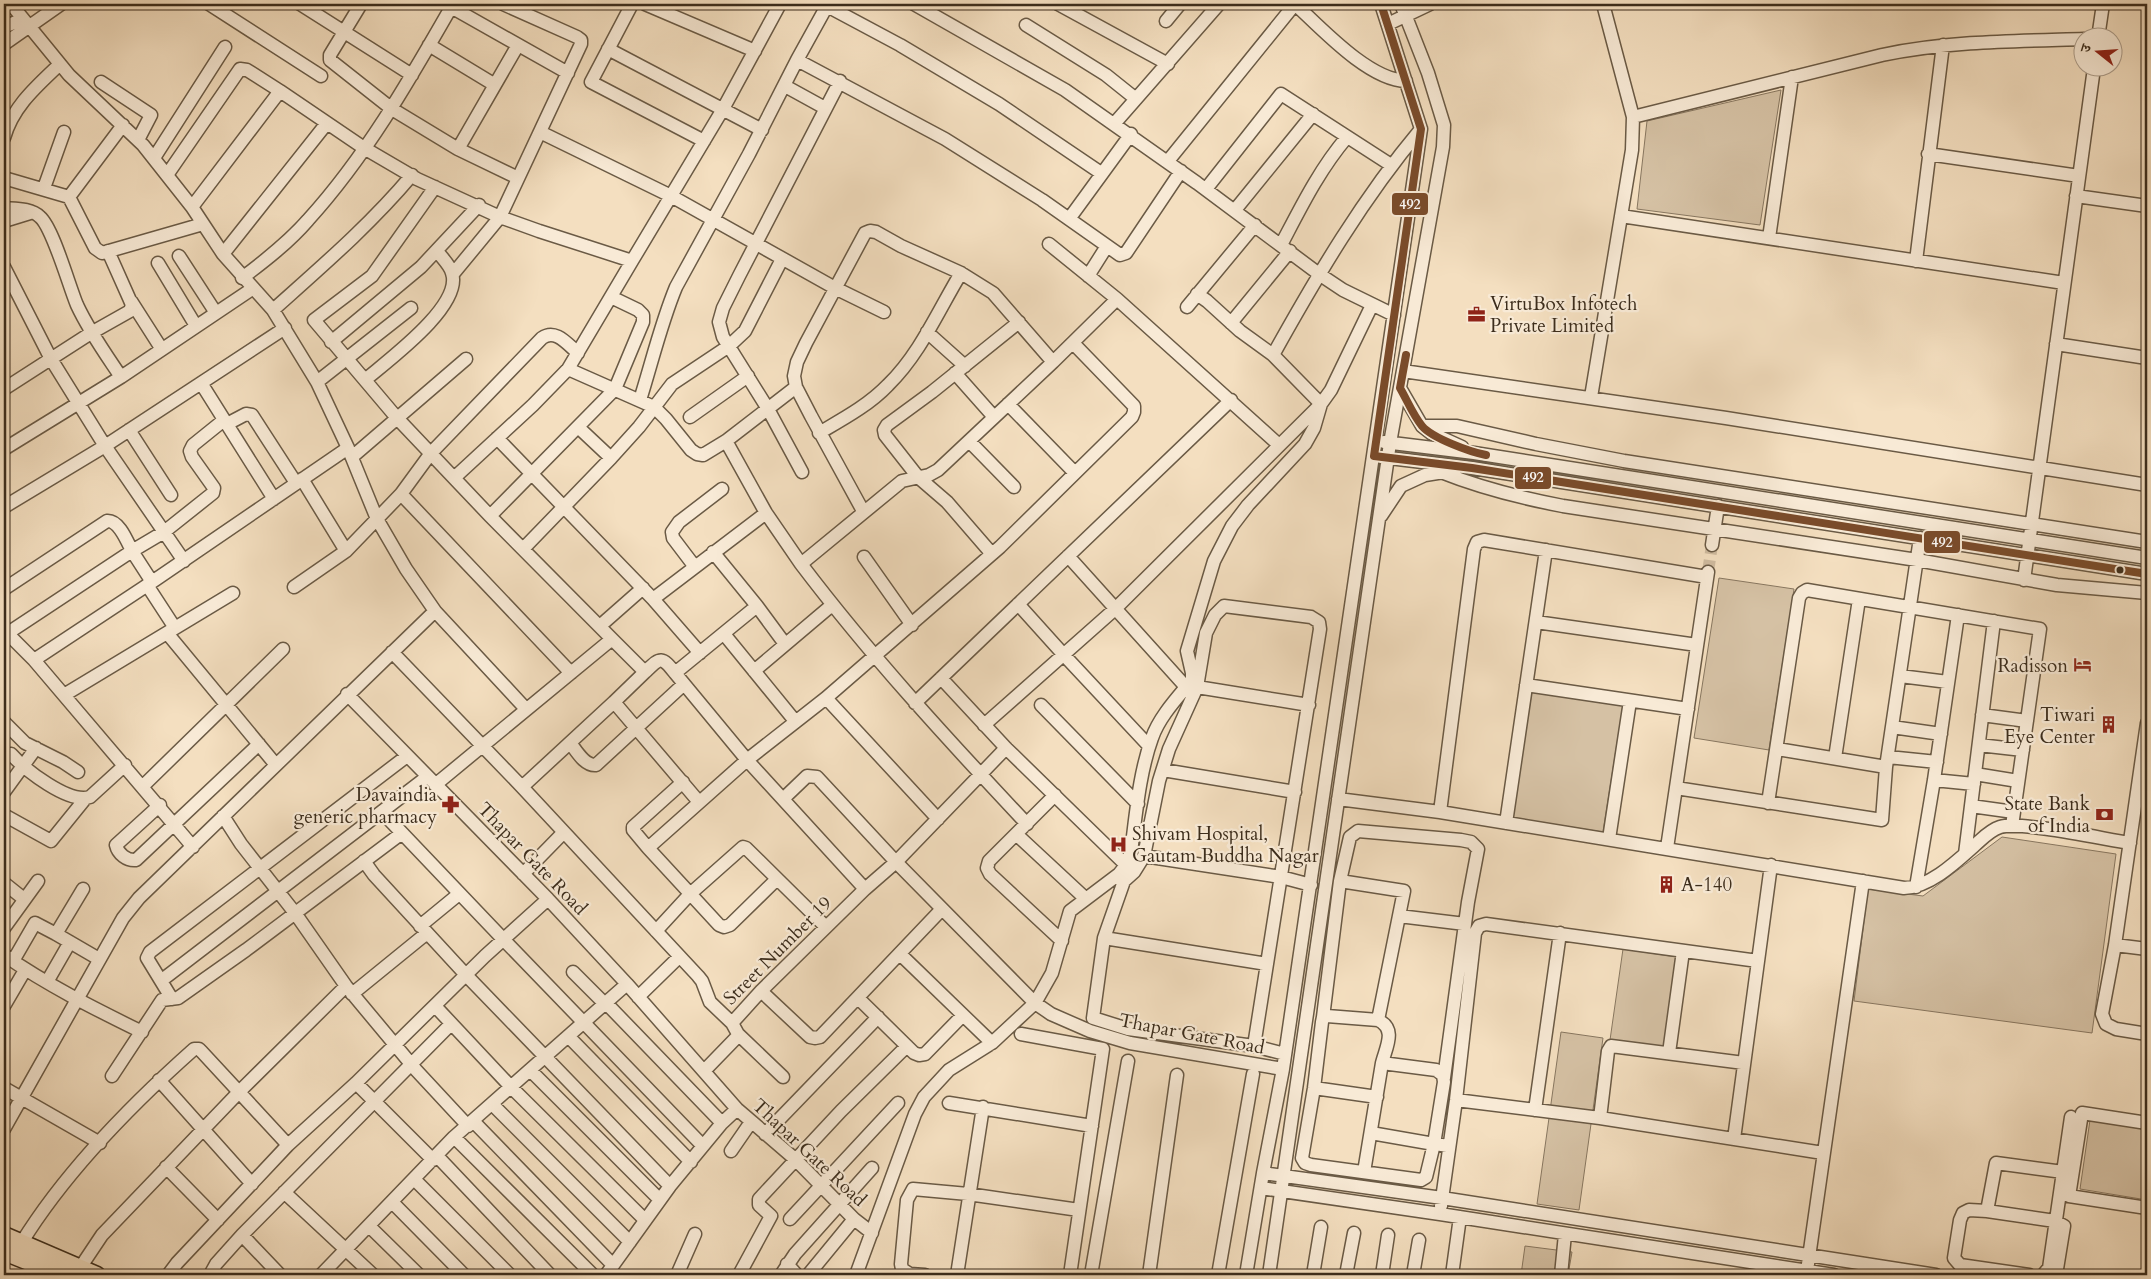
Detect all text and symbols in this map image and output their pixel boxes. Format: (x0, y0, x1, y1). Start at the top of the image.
north arrow (2074, 28, 2124, 78)
text: उ (2076, 41, 2096, 55)
line badge: 492 (1391, 192, 1429, 216)
text: 492 (1399, 195, 1421, 214)
place label: VirtuBox Infotech Private Limited (1490, 291, 1638, 339)
office icon: VirtuBox Infotech Private Limited (1466, 304, 1486, 324)
line badge: 492 (1514, 466, 1552, 490)
text: 492 (1522, 468, 1544, 487)
line badge: 492 (1923, 530, 1961, 554)
text: 492 (1931, 533, 1953, 552)
unlabelled marker (2115, 565, 2125, 575)
place label: Radisson (1997, 653, 2068, 679)
hotel icon: Radisson (2072, 655, 2092, 675)
place label: Tiwari Eye Center (2004, 702, 2095, 750)
building icon: Tiwari Eye Center (2099, 715, 2119, 735)
place label: Davaindia generic pharmacy (294, 782, 437, 830)
place label: State Bank of India (2004, 791, 2091, 839)
pharmacy icon: Davaindia generic pharmacy (441, 795, 461, 815)
street label: Thapar Gate Road (472, 797, 593, 921)
bank icon: State Bank of India (2094, 804, 2114, 824)
place label: Shivam Hospital, Gautam Buddha Nagar (1132, 821, 1319, 869)
hospital icon: Shivam Hospital, Gautam Buddha Nagar (1108, 834, 1128, 854)
place label: A-140 (1681, 872, 1732, 898)
building icon: A-140 (1657, 874, 1677, 894)
street label: Street Number 19 (718, 890, 838, 1011)
street label: Thapar Gate Road (1117, 1007, 1267, 1061)
street label: Thapar Gate Road (746, 1093, 872, 1213)

